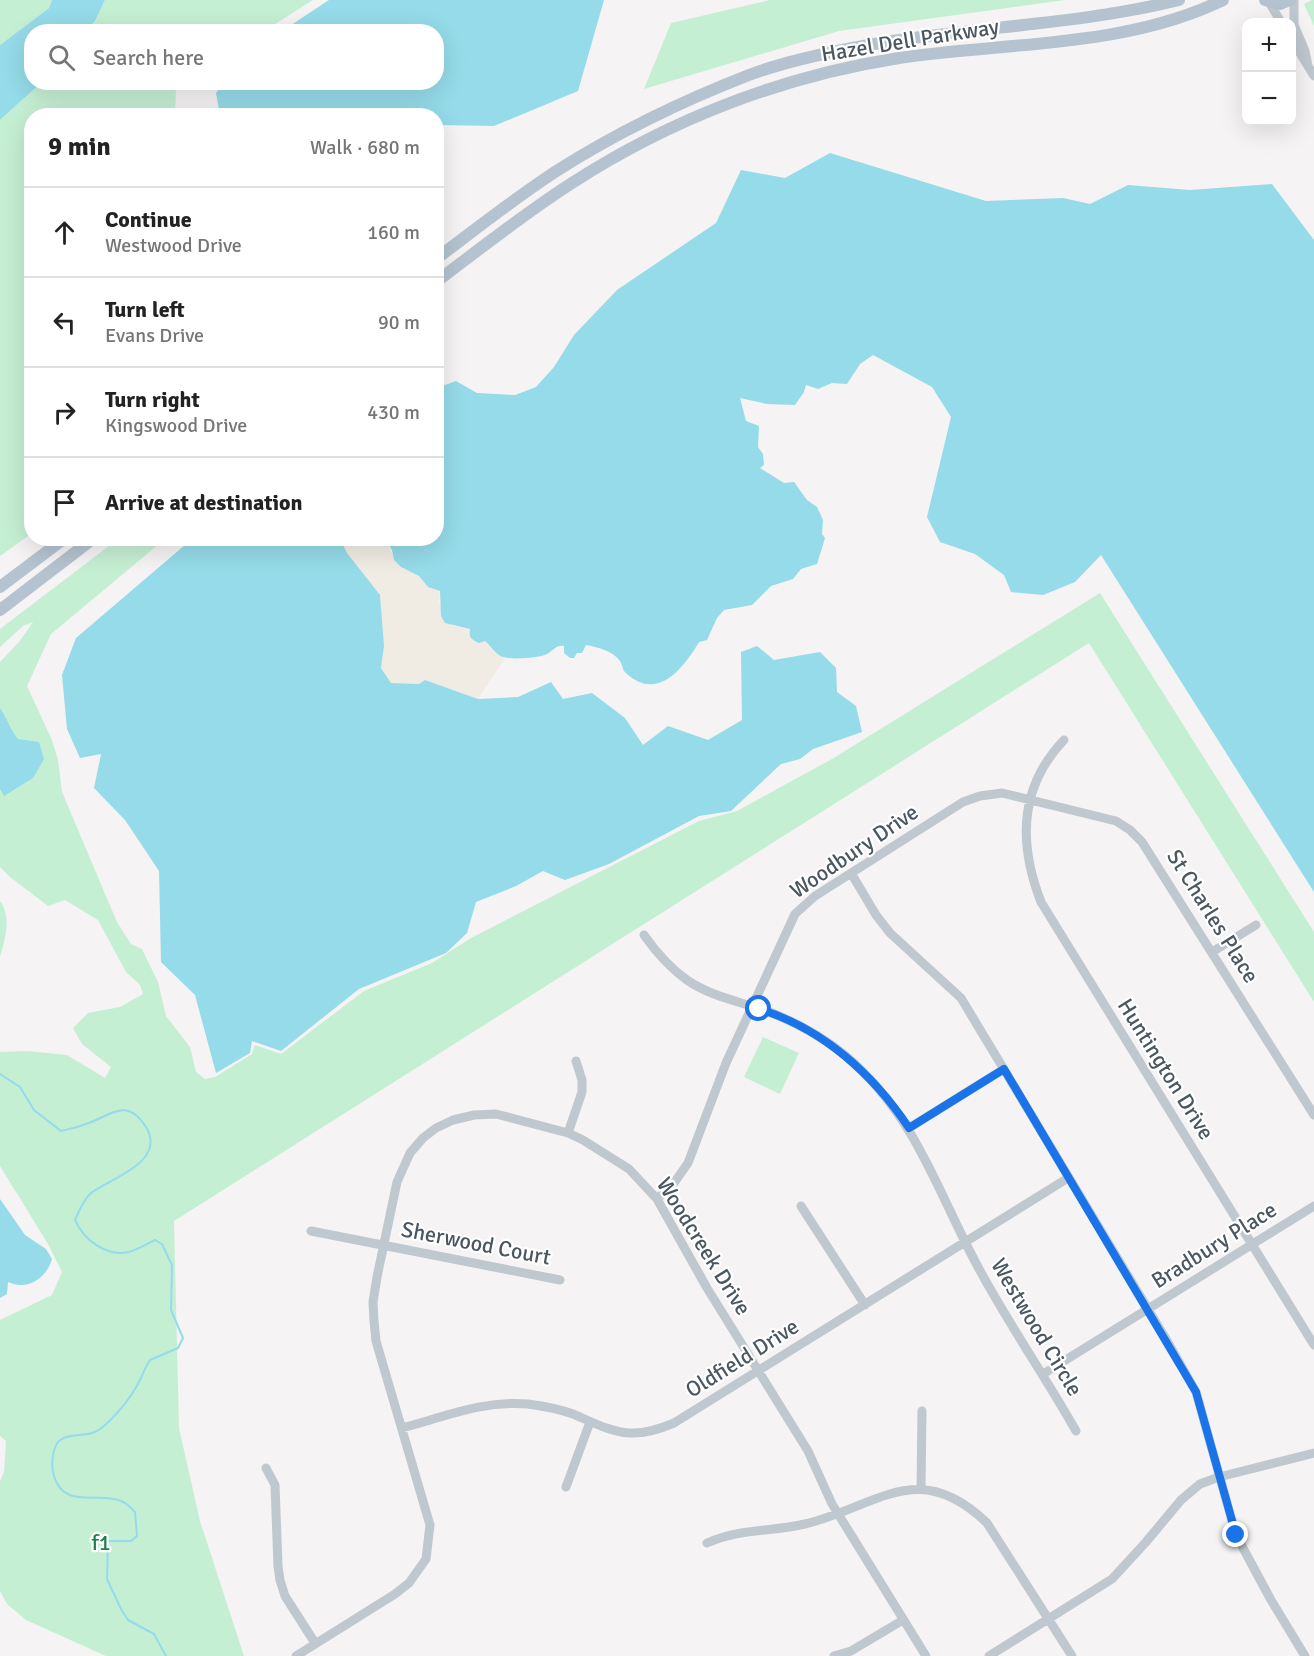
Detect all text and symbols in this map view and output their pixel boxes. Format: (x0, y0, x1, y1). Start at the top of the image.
street label: Hazel Dell Parkway (819, 12, 1002, 67)
map controls (1242, 18, 1296, 126)
button: + (1242, 18, 1296, 72)
search box (24, 24, 444, 90)
icon: search (45, 41, 78, 74)
text: Search here (93, 44, 204, 71)
button: − (1242, 72, 1296, 126)
text: 9 min (48, 131, 111, 163)
text: Walk · 680 m (310, 135, 420, 160)
text: Continue (105, 206, 192, 233)
icon: ahead (48, 216, 81, 249)
text: 160 m (367, 220, 420, 245)
text: Westwood Drive (105, 233, 242, 258)
text: Turn left (105, 296, 185, 323)
icon: left (48, 306, 81, 339)
text: 90 m (378, 310, 420, 335)
text: Evans Drive (105, 323, 204, 348)
text: Turn right (105, 386, 200, 413)
icon: right (48, 396, 81, 429)
text: 430 m (367, 400, 420, 425)
text: Kingswood Drive (105, 413, 247, 438)
icon: arrive (48, 486, 81, 519)
text: Arrive at destination (105, 489, 302, 516)
street label: Woodbury Drive (785, 798, 923, 904)
street label: St Charles Place (1161, 844, 1265, 988)
street label: Huntington Drive (1112, 993, 1220, 1145)
route start (745, 995, 771, 1021)
street label: Woodcreek Drive (651, 1172, 757, 1320)
street label: Bradbury Place (1146, 1196, 1282, 1294)
street label: Sherwood Court (399, 1215, 553, 1271)
street label: Westwood Circle (985, 1253, 1089, 1401)
street label: Oldfield Drive (680, 1313, 804, 1403)
route end (1222, 1521, 1248, 1547)
park label: f1 (91, 1529, 111, 1556)

